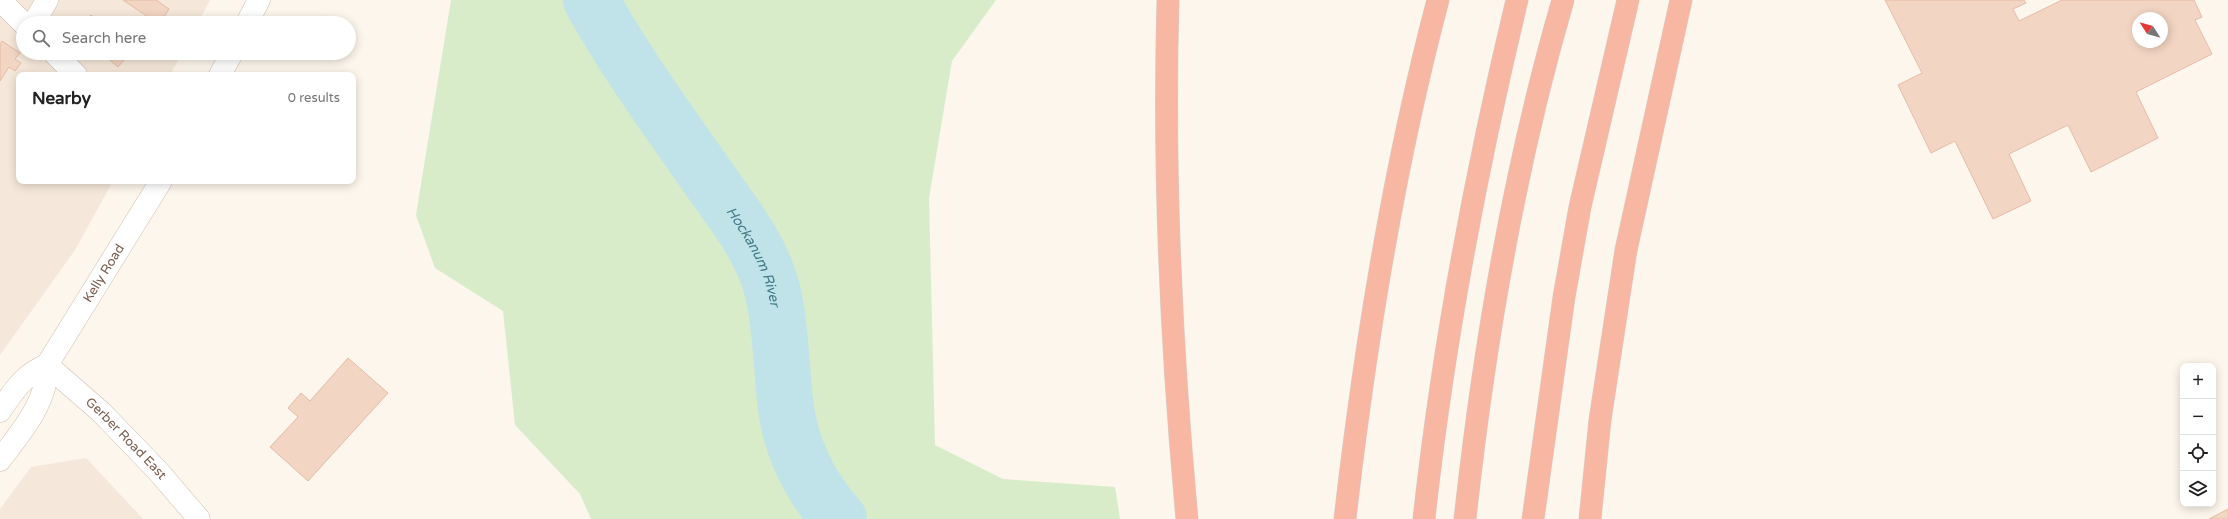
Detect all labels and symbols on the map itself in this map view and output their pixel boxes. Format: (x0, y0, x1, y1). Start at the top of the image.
north arrow (2132, 12, 2168, 48)
water label: Hockanum River (723, 203, 784, 309)
street label: Kelly Road (80, 241, 128, 305)
street label: Gerber Road East (82, 394, 170, 483)

